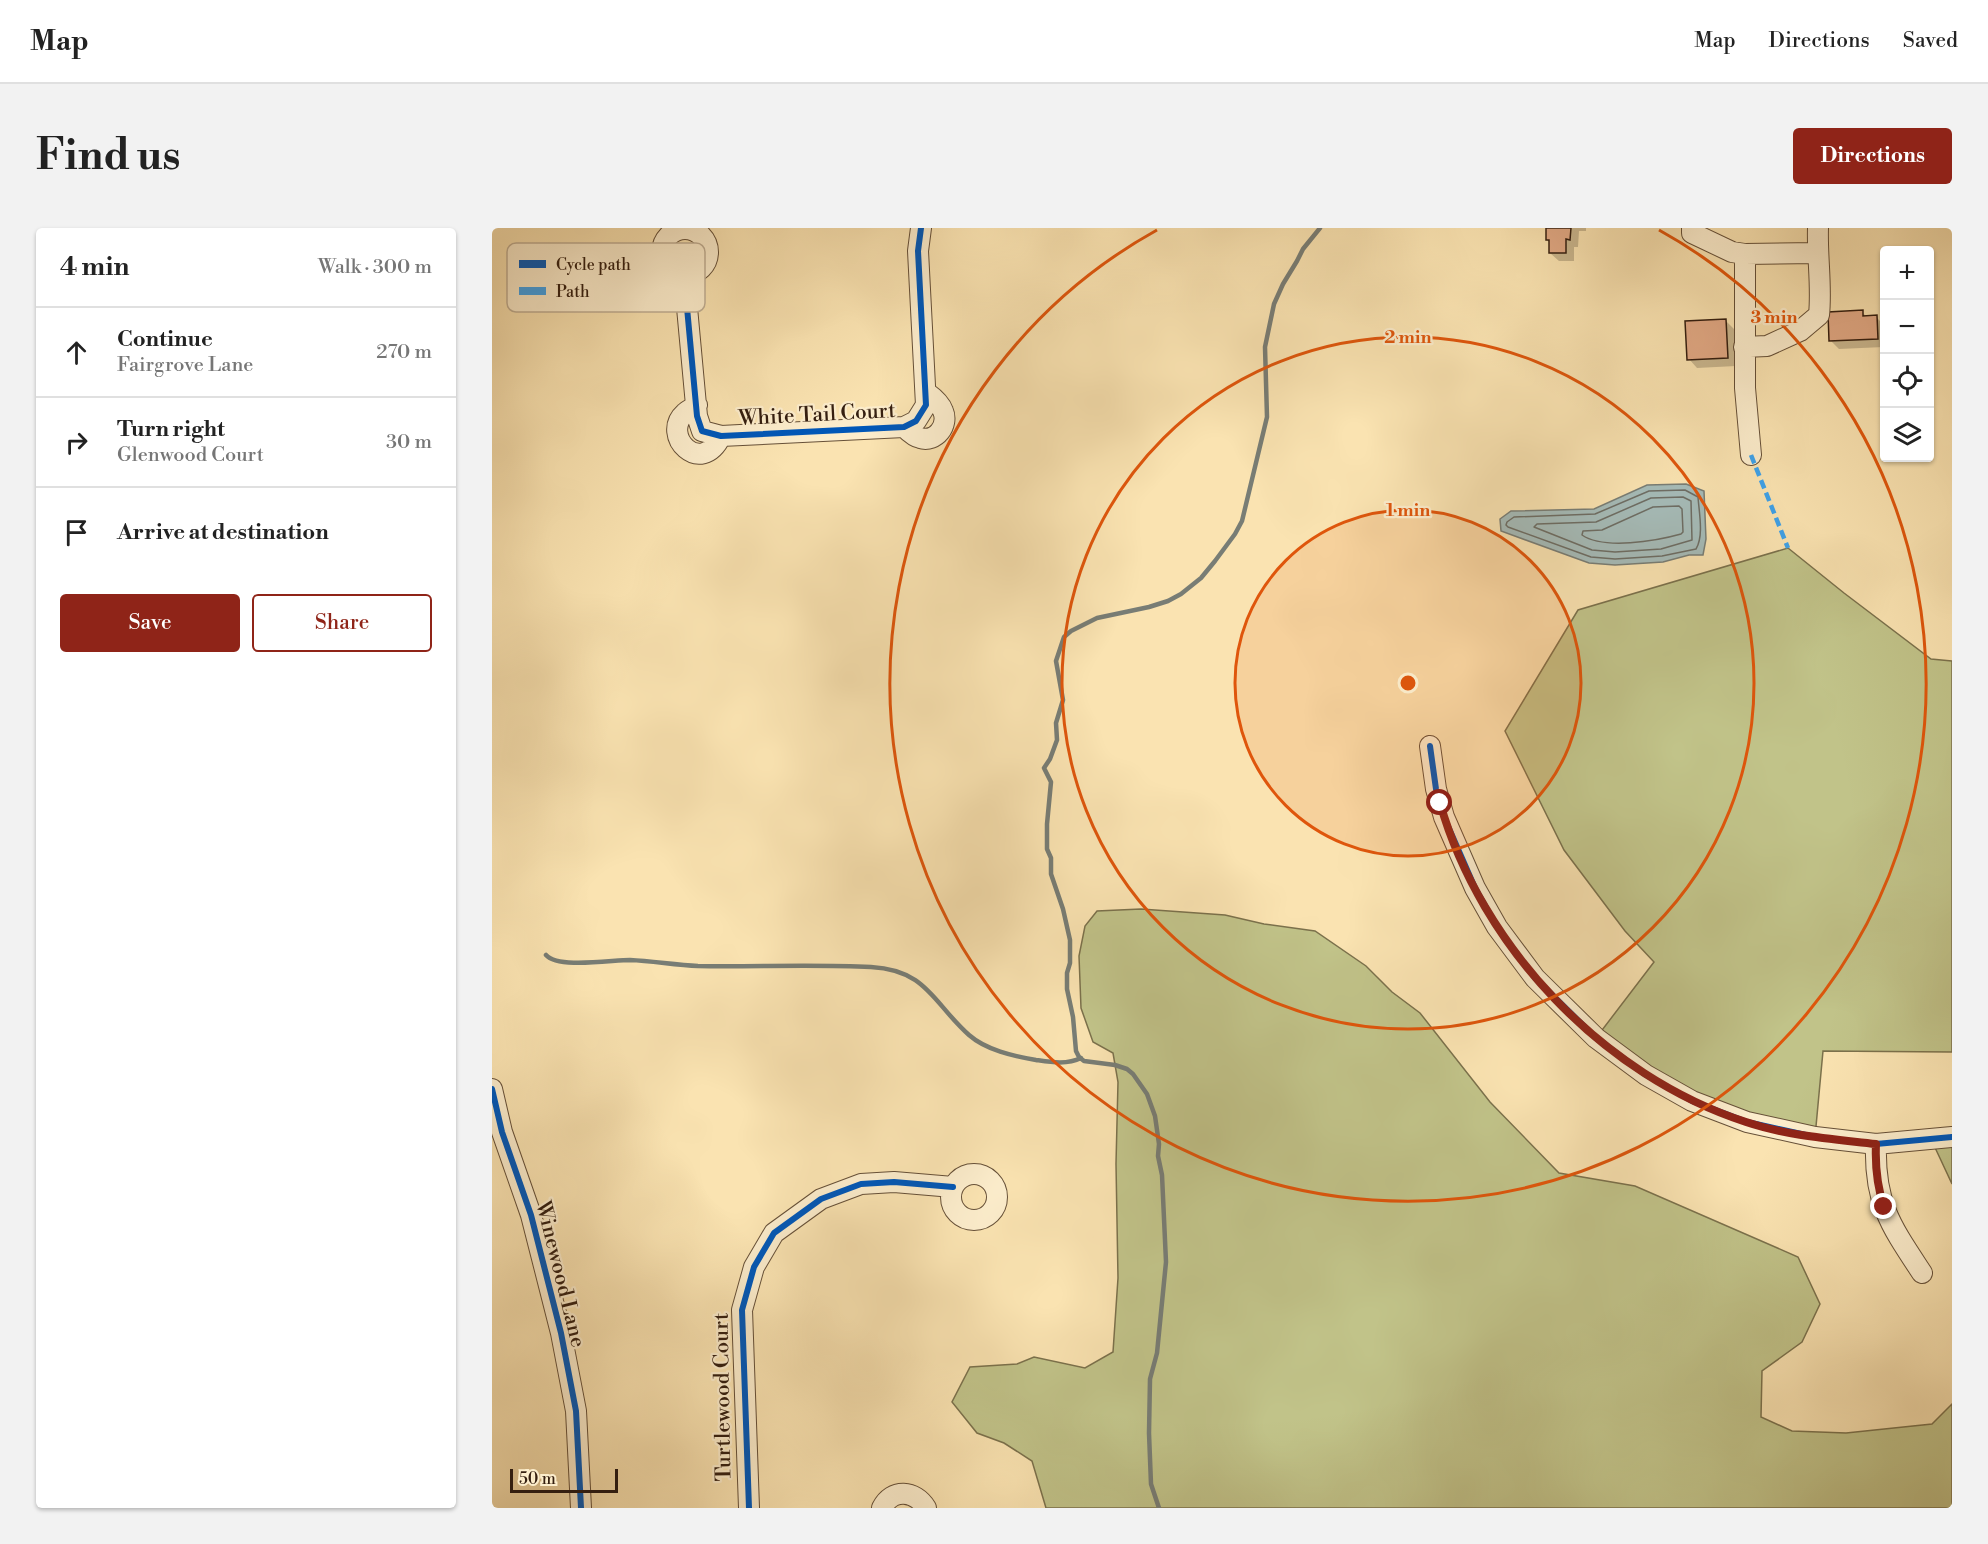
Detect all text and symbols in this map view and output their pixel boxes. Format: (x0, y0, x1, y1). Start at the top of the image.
text: Map (30, 24, 89, 59)
text: Map (1694, 28, 1736, 54)
text: Directions (1769, 28, 1870, 54)
text: Saved (1903, 28, 1958, 54)
button: Directions (1793, 128, 1952, 184)
text: Find us (36, 130, 180, 183)
legend (507, 243, 705, 312)
map controls (1880, 246, 1934, 462)
button: + (1880, 246, 1934, 300)
text: 4 min (60, 251, 130, 283)
text: Walk · 300 m (318, 255, 432, 280)
text: Cycle path (556, 255, 631, 275)
text: Path (556, 282, 590, 302)
button: − (1880, 300, 1934, 354)
text: 3 min (1751, 306, 1797, 329)
text: Continue (117, 326, 213, 353)
text: 2 min (1384, 326, 1432, 349)
icon: ahead (60, 336, 93, 369)
text: 270 m (376, 340, 432, 365)
text: Fairgrove Lane (117, 353, 253, 378)
button: locate (1880, 354, 1934, 408)
street label: White Tail Court (737, 398, 897, 432)
button: layers (1880, 408, 1934, 462)
text: Turn right (117, 416, 225, 443)
icon: right (60, 426, 93, 459)
text: 30 m (386, 430, 432, 455)
text: Glenwood Court (117, 443, 264, 468)
text: 1 min (1386, 499, 1430, 522)
icon: arrive (60, 516, 93, 549)
text: Arrive at destination (117, 519, 329, 546)
button: Save (60, 594, 240, 652)
button: Share (252, 594, 432, 652)
centre of rings (1398, 673, 1418, 693)
route start (1426, 789, 1452, 815)
route end (1870, 1193, 1896, 1219)
street label: Winewood Lane (529, 1197, 591, 1350)
street label: Turtlewood Court (709, 1312, 737, 1481)
scale bar (510, 1466, 618, 1494)
text: 50 m (519, 1469, 556, 1489)

